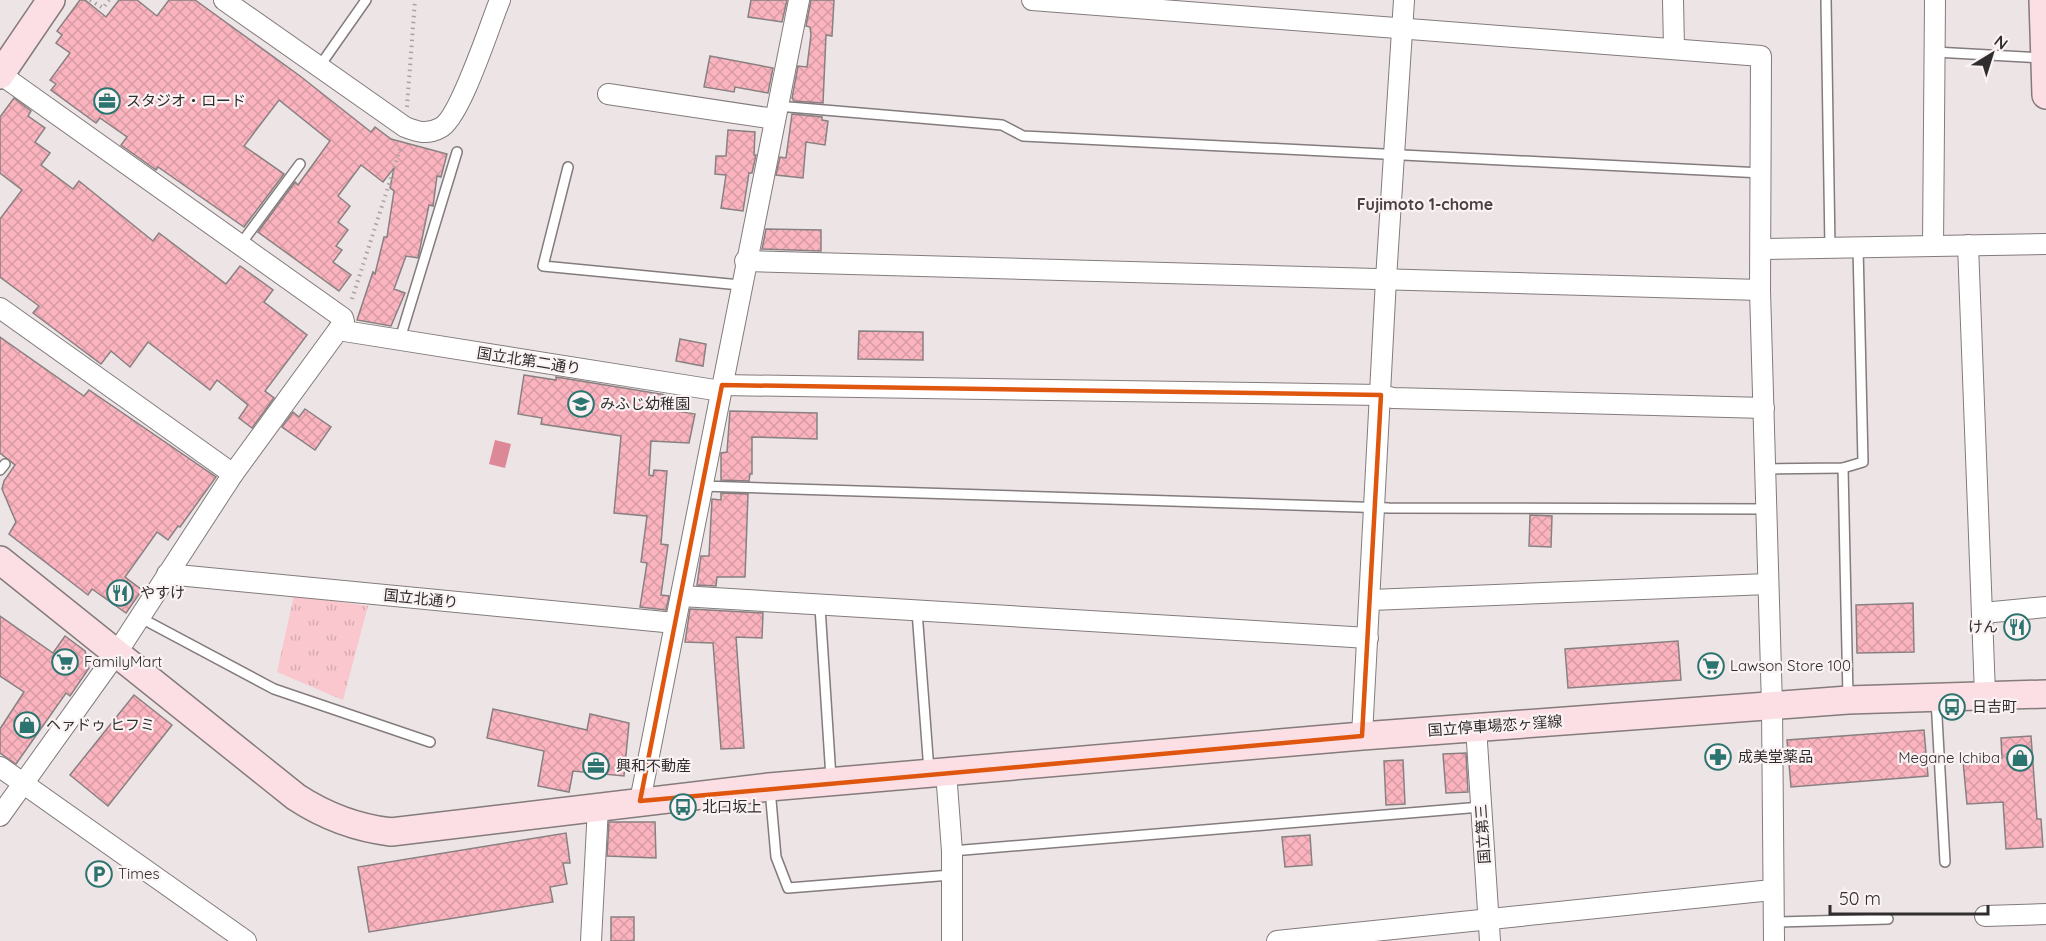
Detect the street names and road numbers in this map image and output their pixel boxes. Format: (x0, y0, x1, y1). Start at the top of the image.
street label: 国立北第二通り (476, 343, 582, 378)
street label: 国立北通り (383, 585, 459, 612)
street label: 国立停車場恋ヶ窪線 (1427, 711, 1563, 740)
street label: 国立第三 (1471, 803, 1494, 865)

